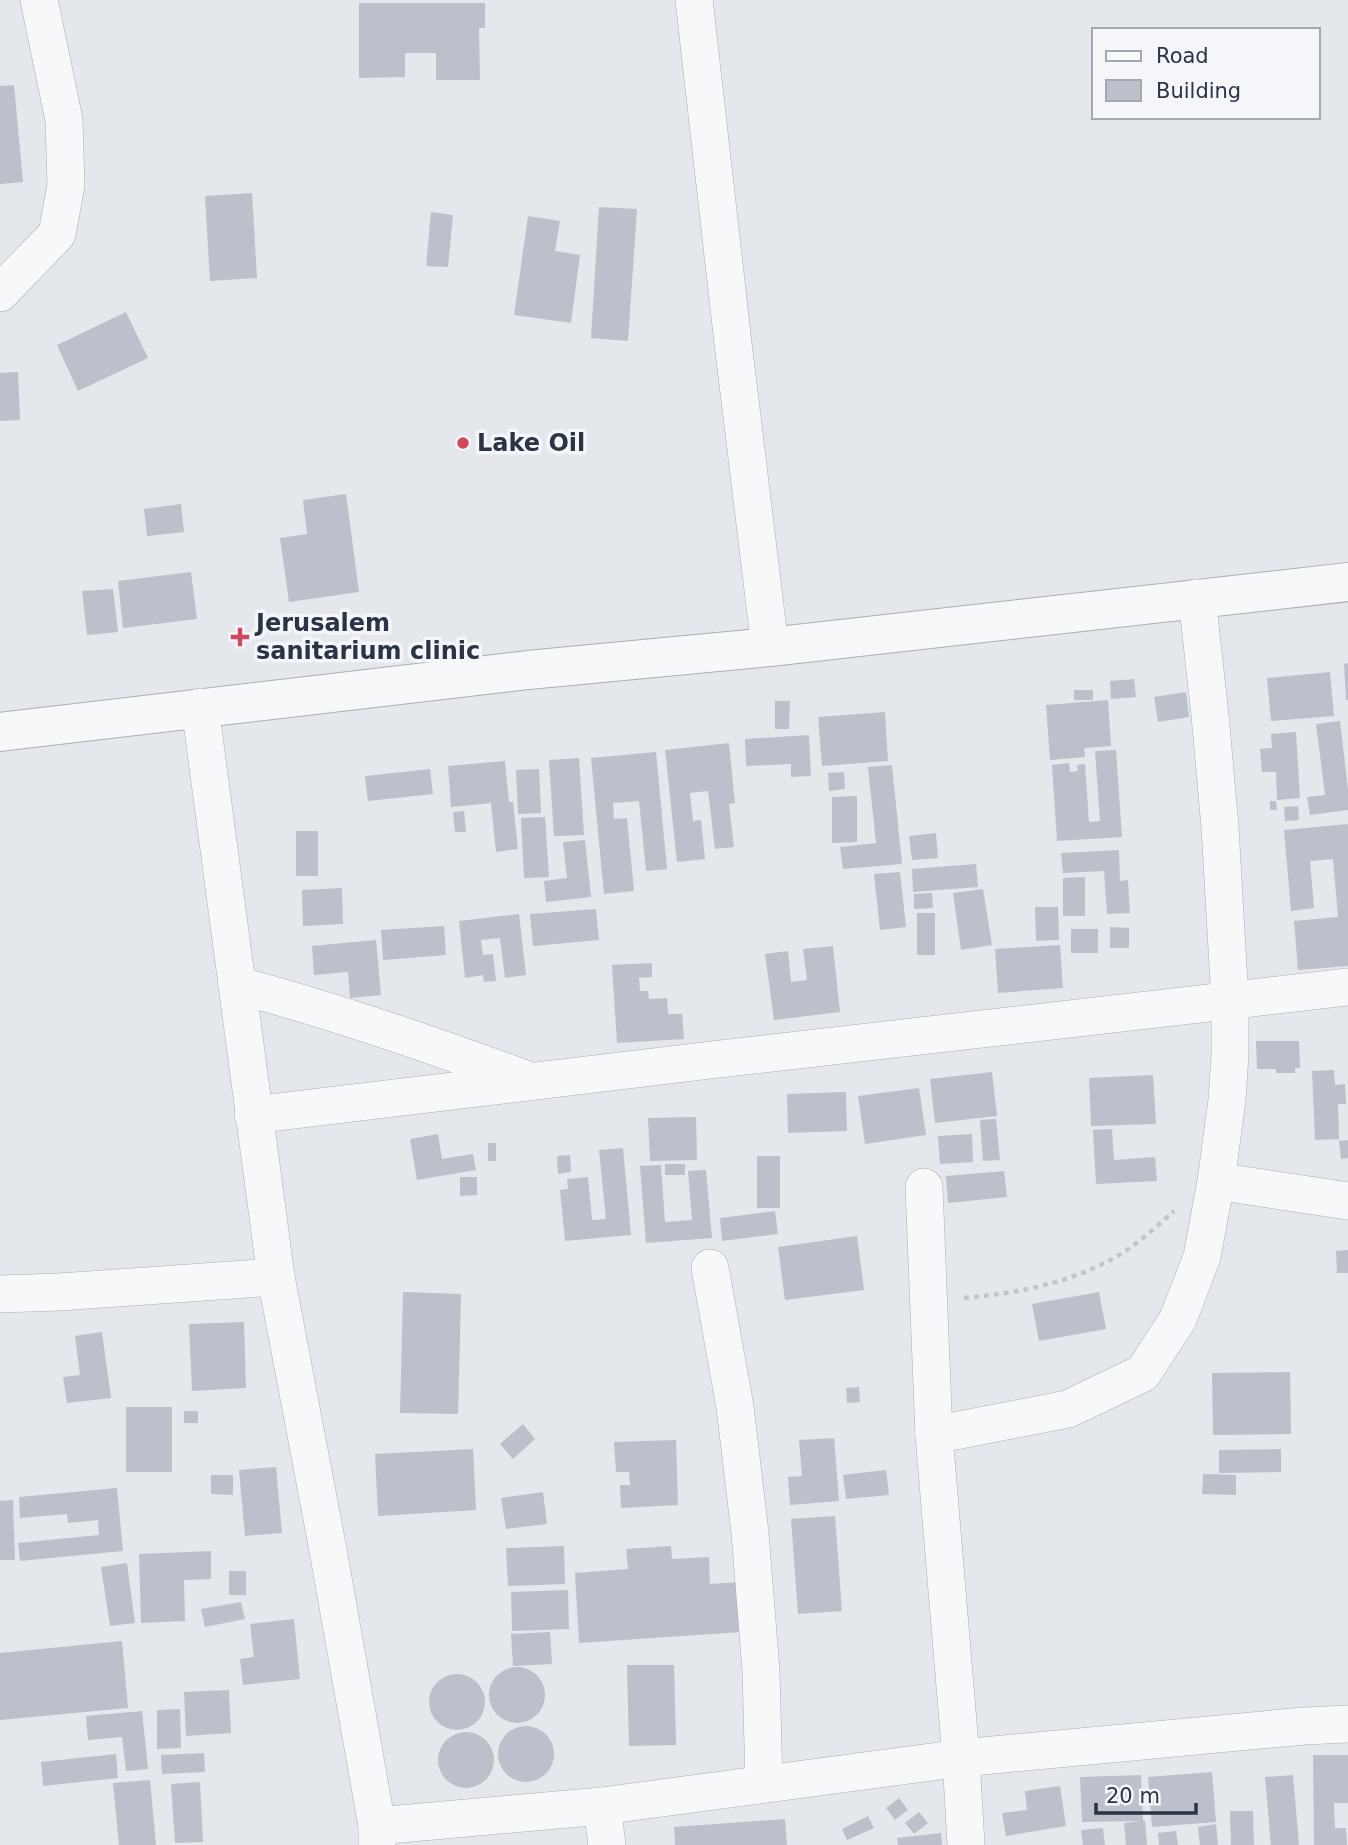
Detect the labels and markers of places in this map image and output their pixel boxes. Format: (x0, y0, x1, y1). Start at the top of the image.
place label: Lake Oil (477, 429, 585, 457)
marker: Lake Oil (455, 435, 471, 451)
place label: Jerusalem sanitarium clinic (254, 609, 480, 665)
marker: Jerusalem sanitarium clinic (230, 627, 250, 647)

